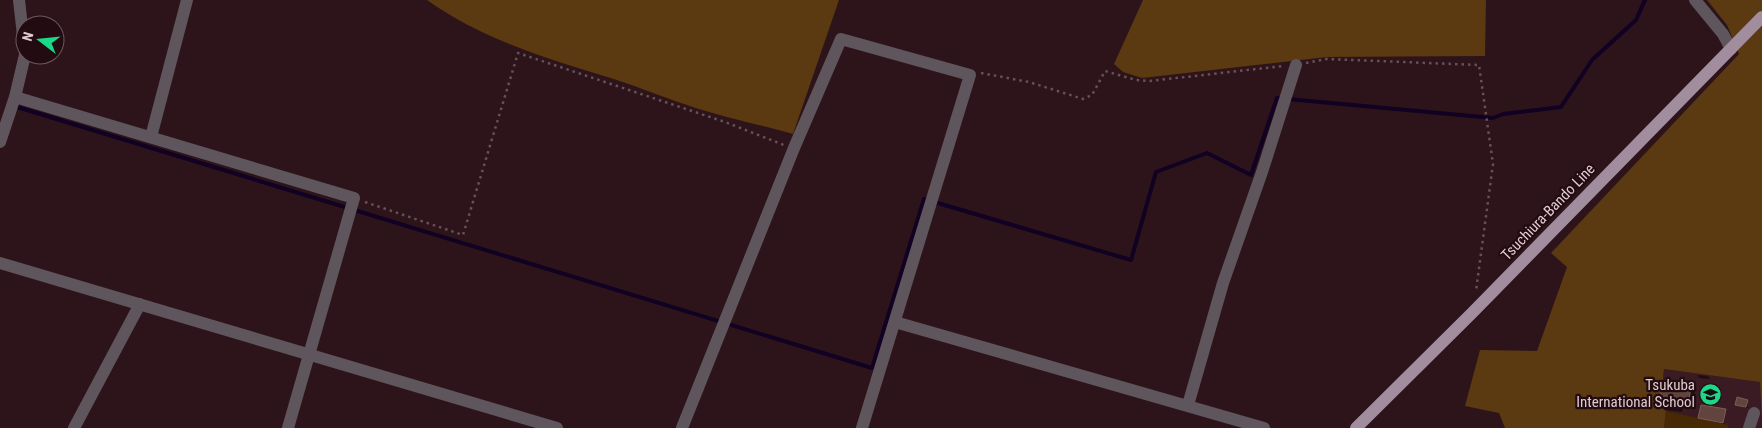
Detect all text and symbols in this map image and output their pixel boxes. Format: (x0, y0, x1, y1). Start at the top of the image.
north arrow (15, 15, 65, 65)
text: N (19, 30, 36, 43)
street label: Tsuchiura-Bando Line (1497, 160, 1599, 264)
place label: Tsukuba International School (1576, 376, 1695, 411)
school or university icon: Tsukuba International School (1699, 382, 1723, 406)

